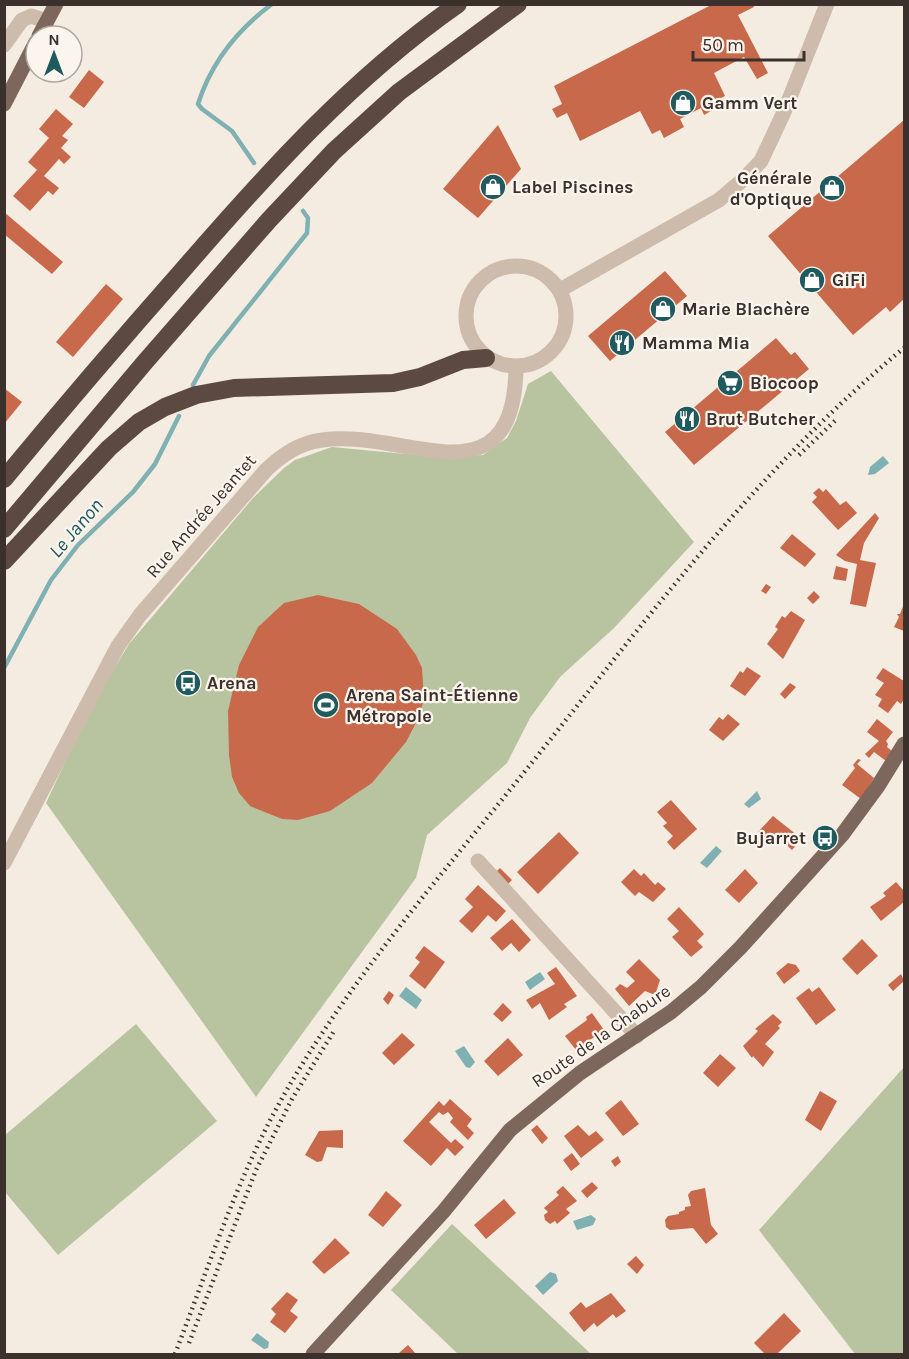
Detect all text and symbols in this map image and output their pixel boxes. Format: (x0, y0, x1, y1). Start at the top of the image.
north arrow (24, 24, 84, 84)
scale bar (693, 24, 804, 62)
text: N (48, 30, 60, 49)
text: 50 m (702, 34, 744, 56)
shop icon: Gamm Vert (668, 88, 698, 118)
place label: Gamm Vert (702, 92, 797, 114)
place label: Générale d'Optique (730, 167, 812, 210)
shop icon: Label Piscines (478, 172, 508, 202)
shop icon: Générale d'Optique (817, 173, 847, 203)
place label: Label Piscines (512, 176, 634, 198)
shop icon: GiFi (797, 265, 827, 295)
place label: GiFi (832, 269, 866, 291)
shop icon: Marie Blachère (648, 294, 678, 324)
place label: Marie Blachère (682, 298, 810, 320)
restaurant icon: Mamma Mia (607, 328, 637, 358)
place label: Mamma Mia (642, 332, 750, 354)
supermarket icon: Biocoop (715, 368, 745, 398)
place label: Biocoop (750, 372, 819, 394)
restaurant icon: Brut Butcher (672, 404, 702, 434)
place label: Brut Butcher (706, 408, 815, 430)
street label: Rue Andrée Jeantet (141, 450, 261, 582)
water label: Le Janon (44, 494, 108, 562)
bus stop icon: Arena (173, 668, 203, 698)
place label: Arena (207, 672, 257, 694)
place label: Arena Saint-Étienne Métropole (346, 683, 518, 727)
sports icon: Arena Saint-Étienne Métropole (311, 690, 341, 720)
bus stop icon: Bujarret (810, 823, 840, 853)
place label: Bujarret (736, 827, 806, 849)
street label: Route de la Chabure (527, 980, 675, 1092)

